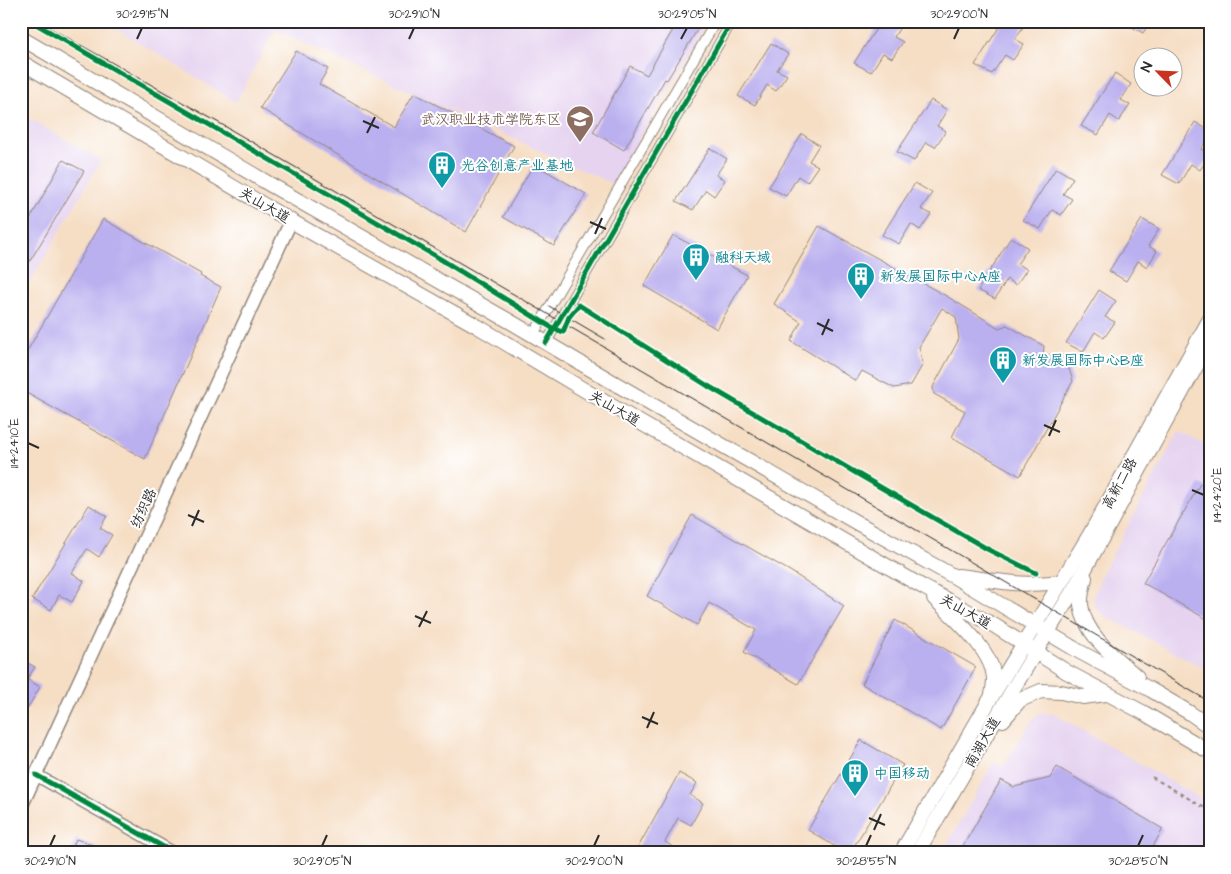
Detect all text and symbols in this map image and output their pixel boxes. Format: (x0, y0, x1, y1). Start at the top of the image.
text: 30°29'15"N (116, 6, 169, 23)
text: 30°29'10"N (388, 6, 440, 23)
text: 30°29'05"N (658, 6, 717, 23)
text: 30°29'00"N (930, 6, 988, 23)
north arrow (1134, 48, 1184, 98)
text: N (1136, 59, 1158, 75)
school or university icon: 武汉职业技术学院东区 (565, 104, 595, 143)
place label: 武汉职业技术学院东区 (421, 110, 561, 130)
building icon: 光谷创意产业基地 (427, 150, 457, 189)
place label: 光谷创意产业基地 (461, 156, 573, 176)
street label: 关山大道 (235, 183, 294, 229)
building icon: 融科天域 (681, 242, 711, 281)
place label: 融科天域 (715, 248, 771, 268)
building icon: 新发展国际中心A座 (846, 261, 876, 300)
place label: 新发展国际中心A座 (880, 267, 1001, 287)
building icon: 新发展国际中心B座 (988, 345, 1018, 384)
place label: 新发展国际中心B座 (1022, 351, 1144, 371)
street label: 关山大道 (585, 386, 644, 432)
text: 114°24'10"E (6, 418, 23, 468)
street label: 高新二路 (1098, 454, 1142, 513)
text: 114°24'20"E (1209, 467, 1226, 523)
street label: 纺织路 (126, 485, 162, 532)
street label: 关山大道 (936, 590, 995, 634)
street label: 南湖大道 (960, 713, 1006, 772)
building icon: 中国移动 (840, 758, 870, 797)
place label: 中国移动 (874, 764, 930, 784)
text: 30°29'10"N (24, 853, 76, 870)
text: 30°29'05"N (293, 853, 352, 870)
text: 30°29'00"N (565, 853, 623, 870)
text: 30°28'55"N (836, 853, 897, 870)
text: 30°28'50"N (1108, 853, 1168, 870)

